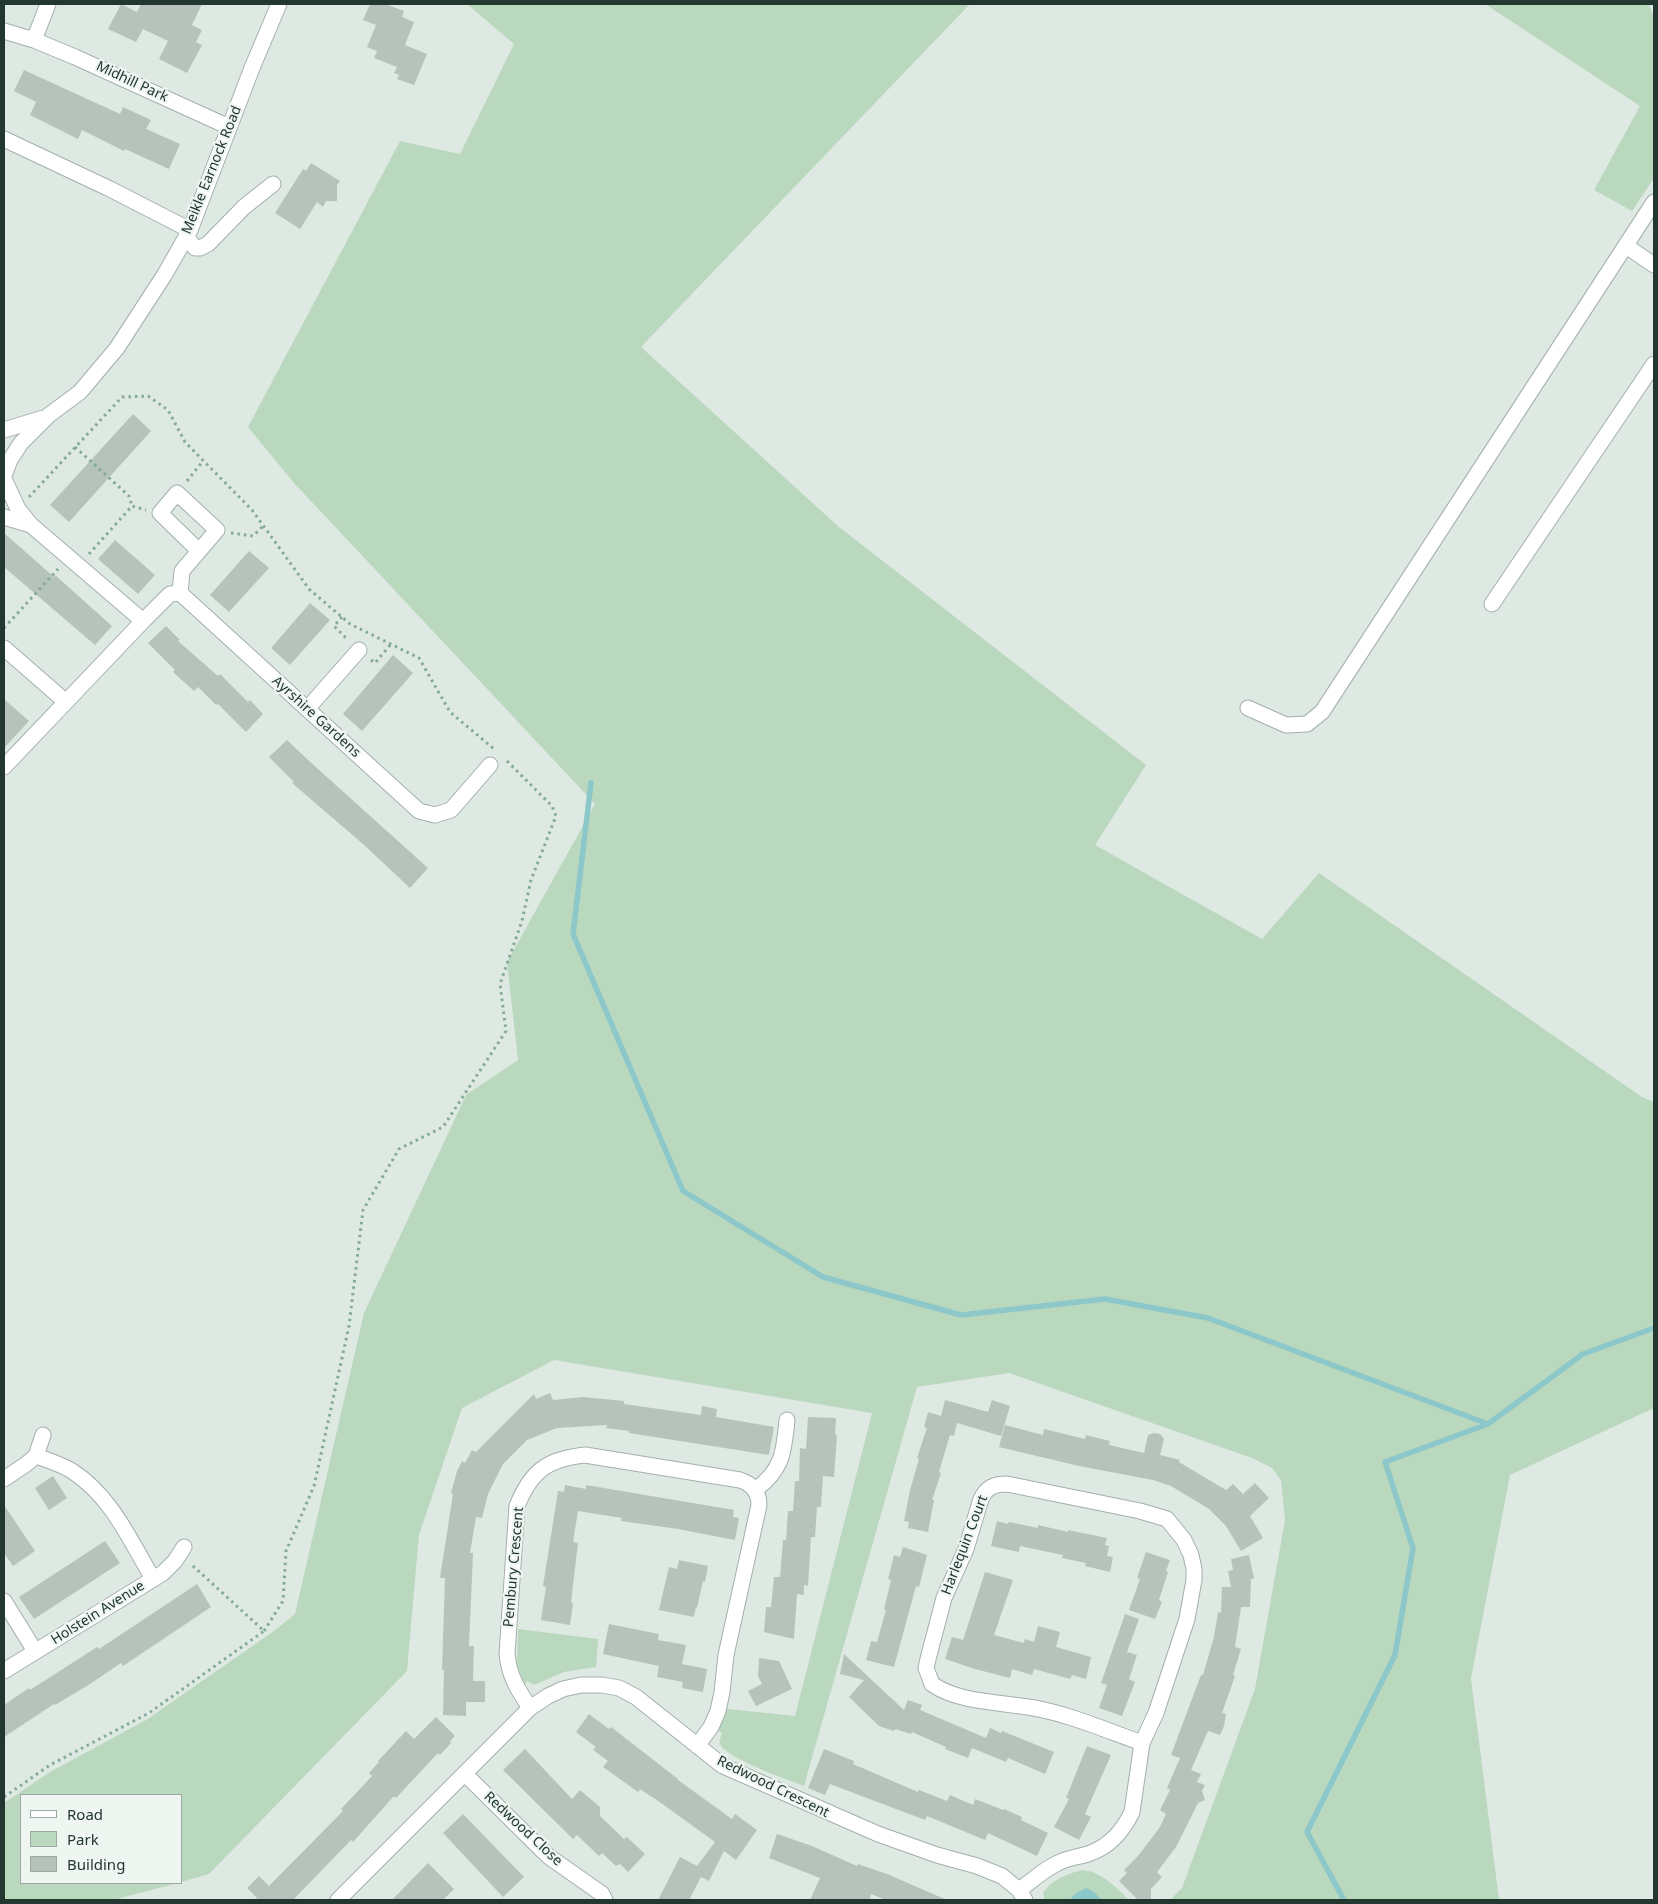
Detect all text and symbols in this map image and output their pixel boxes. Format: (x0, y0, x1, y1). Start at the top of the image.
street label: Midhill Park (93, 58, 171, 106)
street label: Meikle Earnock Road (179, 103, 245, 237)
street label: Ayrshire Gardens (268, 673, 364, 761)
street label: Harlequin Court (938, 1493, 992, 1597)
street label: Pembury Crescent (500, 1506, 528, 1628)
street label: Holstein Avenue (48, 1577, 148, 1649)
street label: Redwood Crescent (714, 1753, 832, 1821)
street label: Redwood Close (480, 1788, 566, 1870)
legend (20, 1794, 182, 1884)
text: Road (67, 1804, 103, 1824)
text: Park (67, 1829, 99, 1849)
text: Building (67, 1854, 125, 1874)

